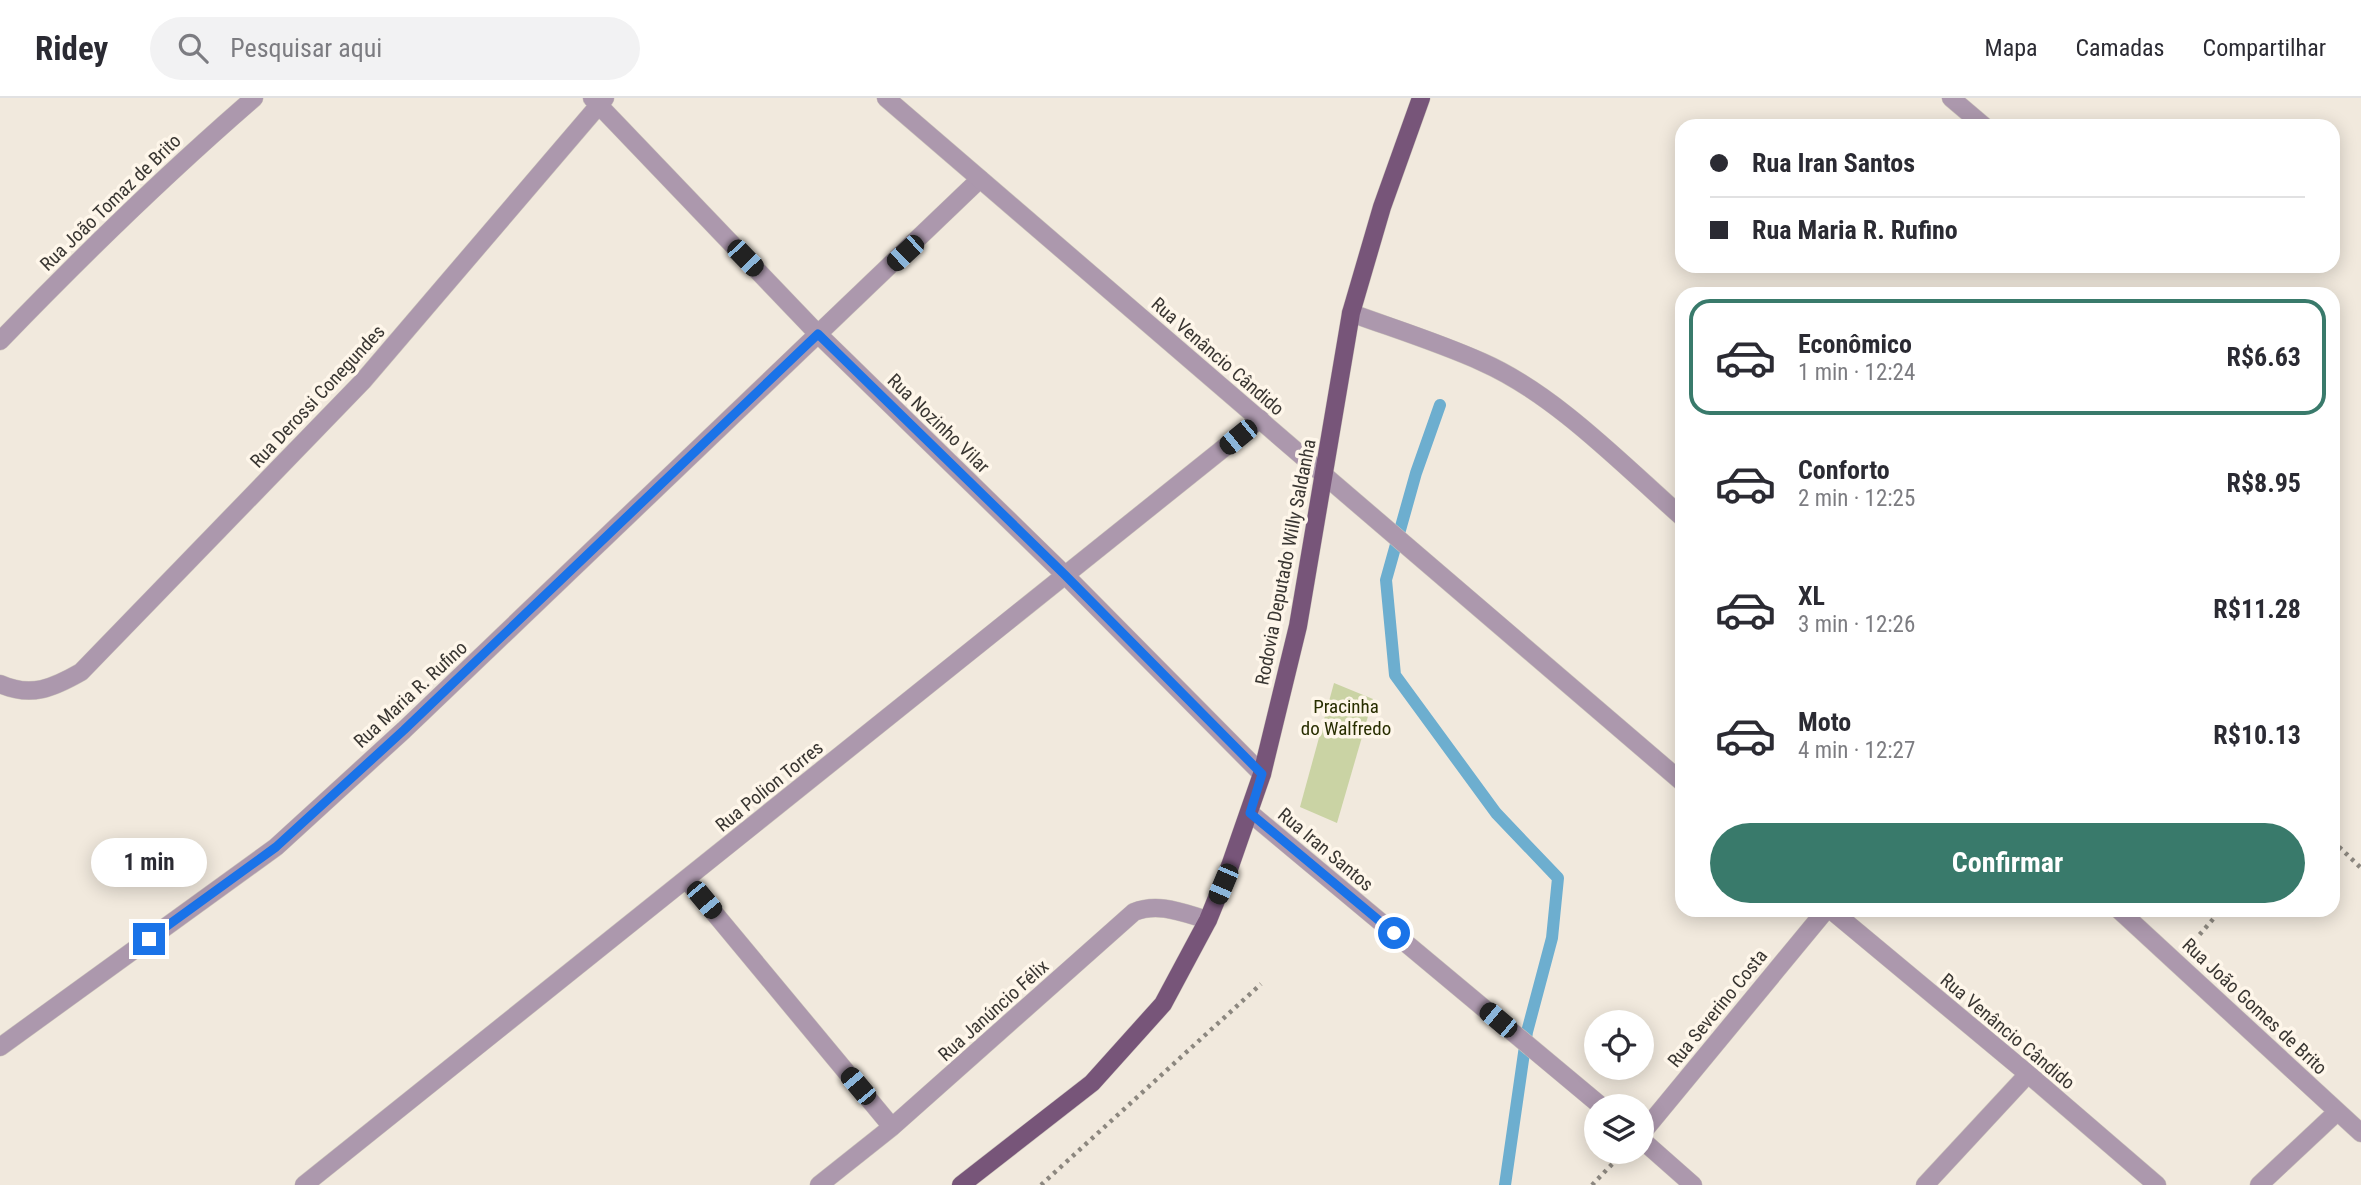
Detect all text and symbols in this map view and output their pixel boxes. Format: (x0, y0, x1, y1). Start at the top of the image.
search box (150, 17, 640, 80)
text: Ridey (35, 29, 108, 68)
icon: search (174, 29, 212, 67)
text: Pesquisar aqui (230, 33, 382, 63)
text: Mapa (1985, 34, 2038, 62)
text: Camadas (2076, 34, 2165, 62)
text: Compartilhar (2203, 34, 2326, 62)
street label: Rua João Tomaz de Brito (35, 129, 186, 276)
text: Rua Iran Santos (1752, 148, 1915, 178)
text: Rua Maria R. Rufino (1752, 215, 1958, 245)
car (883, 231, 928, 275)
car (723, 236, 768, 280)
street label: Rua Venâncio Cândido (1147, 293, 1289, 420)
street label: Rua Derossi Conegundes (245, 320, 389, 473)
icon: car (1714, 326, 1777, 389)
text: Econômico (1798, 329, 1912, 359)
text: R$6.63 (2227, 342, 2301, 372)
text: 1 min · 12:24 (1798, 359, 1915, 386)
street label: Rua Nozinho Vilar (883, 369, 995, 478)
car (1216, 416, 1261, 458)
street label: Rodovia Deputado Willy Saldanha (1250, 437, 1321, 687)
icon: car (1714, 452, 1777, 515)
text: Conforto (1798, 455, 1890, 485)
text: R$8.95 (2227, 468, 2301, 498)
text: 2 min · 12:25 (1798, 485, 1915, 512)
icon: car (1714, 578, 1777, 641)
text: XL (1798, 581, 1825, 611)
text: R$11.28 (2213, 594, 2301, 624)
text: 3 min · 12:26 (1798, 611, 1915, 638)
street label: Rua Maria R. Rufino (349, 636, 472, 753)
park label: Pracinha do Walfredo (1301, 695, 1391, 740)
icon: car (1714, 704, 1777, 767)
text: Moto (1798, 707, 1851, 737)
text: R$10.13 (2213, 720, 2301, 750)
street label: Rua Polion Torres (711, 736, 828, 837)
text: 4 min · 12:27 (1798, 737, 1915, 764)
street label: Rua Iran Santos (1273, 803, 1378, 896)
button: Confirmar (1710, 823, 2305, 903)
callout: 1 min (91, 838, 207, 886)
text: 1 min (123, 849, 175, 876)
car (1206, 861, 1241, 907)
car (683, 877, 726, 923)
route start (1378, 917, 1410, 949)
route end (133, 923, 165, 955)
street label: Rua João Gomes de Brito (2177, 933, 2332, 1079)
street label: Rua Severino Costa (1663, 945, 1772, 1072)
street label: Rua Janúncio Félix (933, 955, 1053, 1066)
street label: Rua Venâncio Cândido (1936, 968, 2080, 1094)
car (1476, 998, 1521, 1042)
map controls (1584, 1010, 1654, 1164)
button: locate (1584, 1010, 1654, 1080)
car (837, 1063, 880, 1109)
button: layers (1584, 1094, 1654, 1164)

